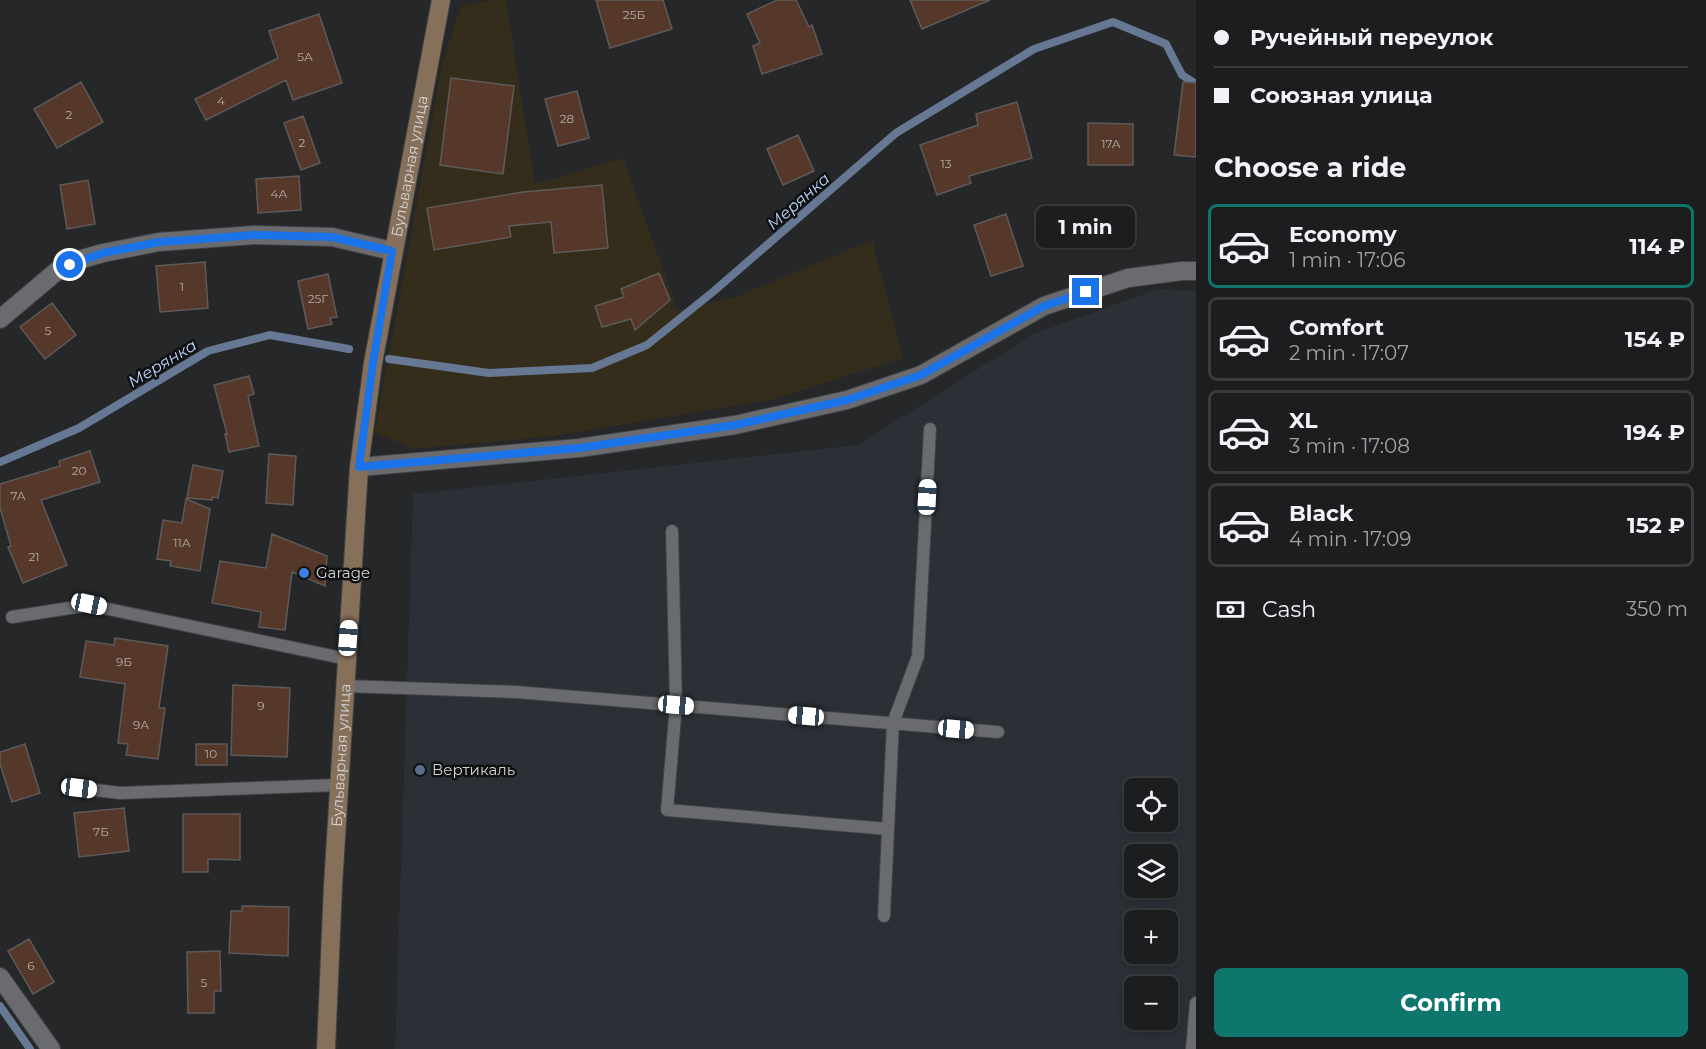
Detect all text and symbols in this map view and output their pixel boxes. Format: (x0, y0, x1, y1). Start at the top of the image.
house number: 25Б (623, 7, 645, 22)
text: Ручейный переулок (1250, 24, 1493, 51)
house number: 5А (297, 49, 313, 64)
text: Союзная улица (1250, 82, 1433, 109)
house number: 4 (217, 93, 225, 108)
street label: Бульварная улица (387, 94, 432, 239)
house number: 2 (66, 107, 73, 122)
house number: 28 (560, 111, 575, 126)
house number: 2 (299, 135, 306, 150)
house number: 17А (1101, 136, 1121, 151)
text: Choose a ride (1214, 151, 1406, 184)
house number: 13 (940, 156, 952, 171)
water label: Мерянка (763, 169, 833, 234)
house number: 4А (271, 186, 287, 201)
callout: 1 min (1036, 205, 1136, 247)
text: 1 min (1058, 215, 1113, 239)
icon: car (1217, 219, 1271, 273)
text: Economy (1289, 221, 1397, 248)
text: 114 ₽ (1629, 233, 1685, 260)
text: 1 min · 17:06 (1289, 248, 1405, 272)
route start (56, 251, 83, 278)
route end (1072, 278, 1099, 305)
house number: 1 (180, 279, 184, 294)
house number: 25Г (308, 291, 328, 306)
icon: car (1217, 312, 1271, 366)
text: Comfort (1289, 314, 1384, 341)
house number: 5 (45, 323, 52, 338)
text: 154 ₽ (1625, 326, 1685, 353)
water label: Мерянка (125, 336, 200, 391)
text: 2 min · 17:07 (1289, 341, 1409, 365)
icon: car (1217, 405, 1271, 459)
text: XL (1289, 407, 1318, 434)
text: 194 ₽ (1624, 419, 1685, 446)
text: 3 min · 17:08 (1289, 434, 1410, 458)
house number: 20 (72, 463, 86, 478)
car (917, 479, 937, 515)
house number: 7А (10, 488, 26, 503)
icon: car (1217, 498, 1271, 552)
text: Black (1289, 500, 1353, 527)
text: 152 ₽ (1627, 512, 1685, 539)
text: 4 min · 17:09 (1289, 527, 1411, 551)
house number: 11А (173, 535, 191, 550)
house number: 21 (28, 549, 40, 564)
place label: Garage (316, 563, 370, 582)
marker: Garage (297, 566, 311, 580)
car (70, 591, 108, 617)
icon: cash (1214, 593, 1247, 626)
text: Cash (1262, 596, 1316, 623)
text: 350 m (1626, 597, 1688, 621)
car (338, 619, 358, 657)
house number: 9Б (116, 654, 132, 669)
street label: Бульварная улица (327, 683, 355, 828)
car (657, 694, 695, 716)
house number: 9 (257, 698, 265, 713)
car (787, 705, 825, 727)
house number: 9А (133, 717, 149, 732)
car (937, 718, 975, 740)
house number: 10 (205, 746, 217, 761)
place label: Вертикаль (432, 760, 515, 779)
marker: Вертикаль (413, 763, 427, 777)
car (60, 777, 98, 799)
map controls (1124, 778, 1178, 1030)
button: locate (1124, 778, 1178, 832)
house number: 7Б (93, 824, 109, 839)
button: layers (1124, 844, 1178, 898)
button: + (1124, 910, 1178, 964)
house number: 6 (27, 958, 35, 973)
button: Confirm (1214, 968, 1688, 1037)
house number: 5 (201, 975, 208, 990)
button: − (1124, 976, 1178, 1030)

